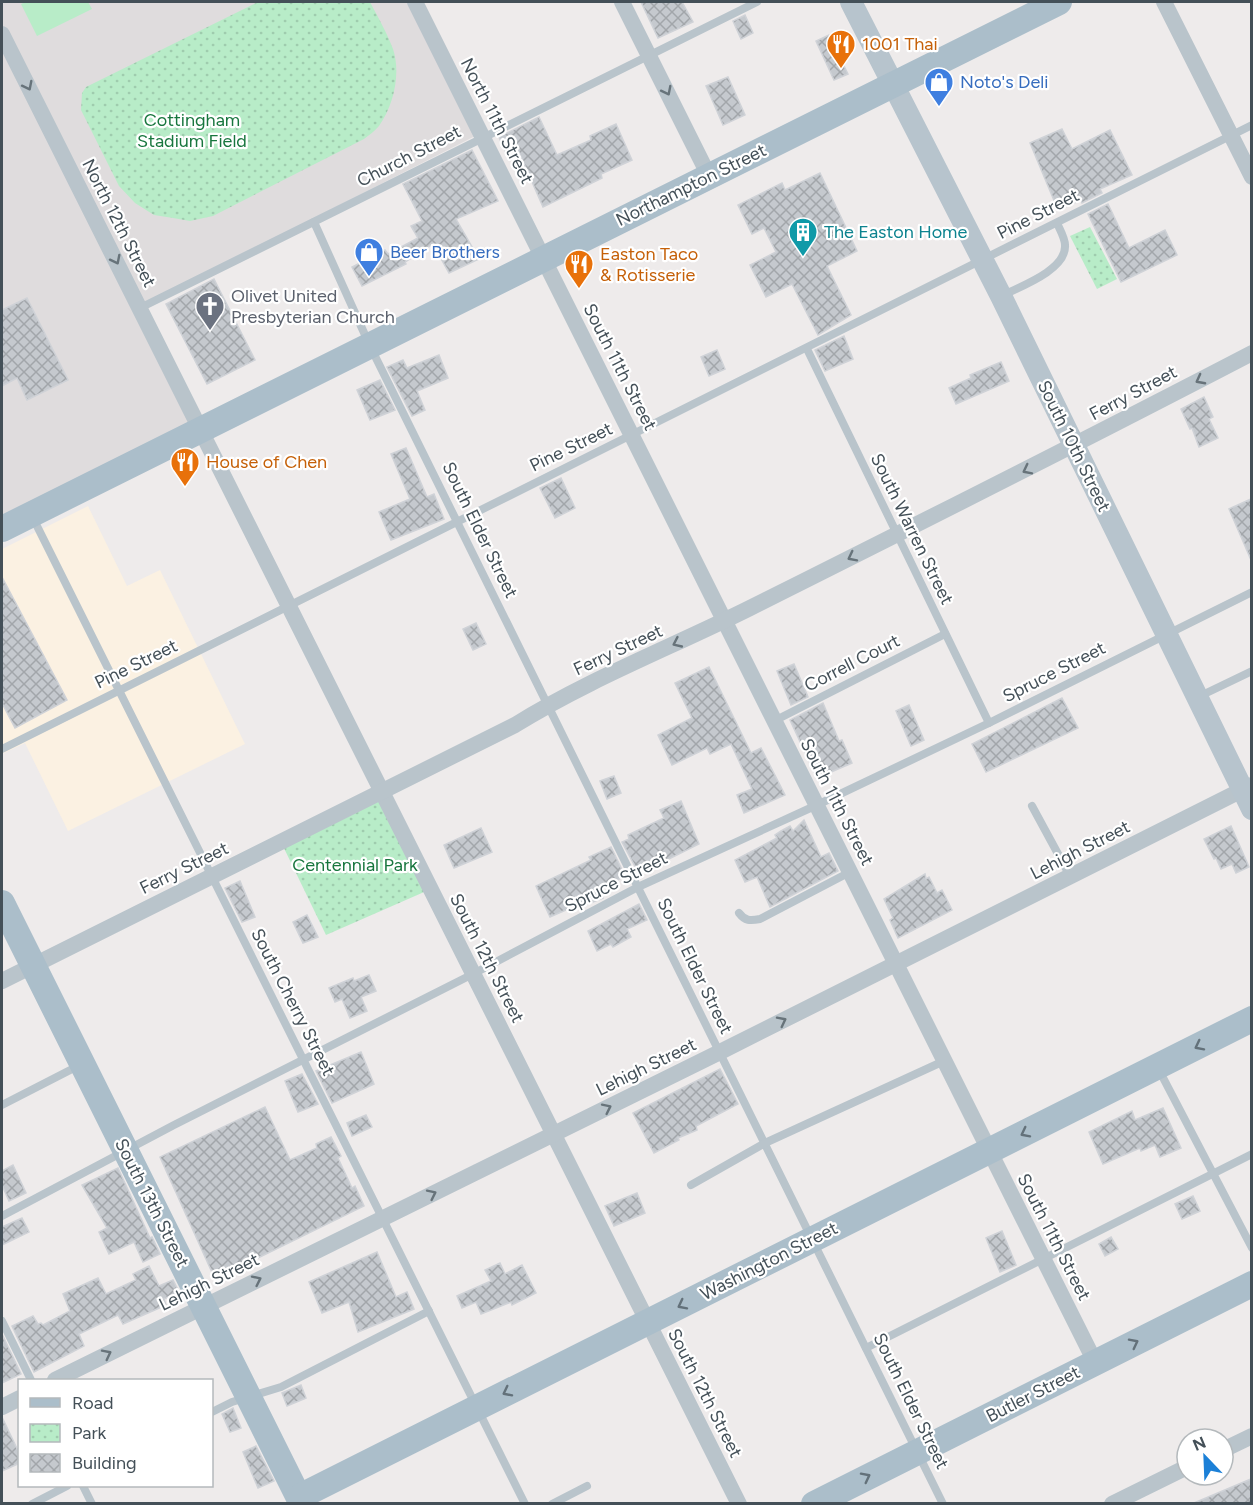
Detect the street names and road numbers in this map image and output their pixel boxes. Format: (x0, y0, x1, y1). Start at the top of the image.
street label: North 11th Street (456, 54, 538, 188)
street label: Church Street (353, 120, 465, 192)
street label: Northampton Street (612, 139, 770, 231)
street label: North 12th Street (77, 155, 161, 291)
street label: Pine Street (993, 184, 1083, 244)
street label: South 11th Street (579, 300, 662, 434)
street label: Ferry Street (1085, 361, 1181, 425)
street label: South 10th Street (1033, 377, 1115, 515)
street label: Pine Street (526, 417, 616, 476)
street label: South Warren Street (866, 450, 958, 608)
street label: South Elder Street (438, 458, 523, 602)
street label: Ferry Street (570, 620, 666, 680)
street label: Correll Court (801, 629, 904, 696)
street label: Pine Street (91, 634, 181, 693)
street label: Spruce Street (999, 637, 1109, 707)
street label: South 11th Street (796, 735, 879, 869)
street label: Lehigh Street (1027, 815, 1134, 885)
street label: Ferry Street (136, 837, 232, 899)
street label: Spruce Street (561, 847, 671, 917)
street label: South 12th Street (445, 890, 529, 1026)
street label: South Elder Street (653, 894, 738, 1038)
street label: South Cherry Street (246, 925, 340, 1079)
street label: Lehigh Street (592, 1033, 700, 1101)
street label: South 13th Street (110, 1135, 194, 1271)
street label: South 11th Street (1013, 1170, 1096, 1304)
street label: Washington Street (697, 1217, 841, 1305)
street label: Lehigh Street (155, 1248, 263, 1316)
street label: South 12th Street (663, 1325, 747, 1461)
street label: South Elder Street (869, 1329, 954, 1473)
street label: Butler Street (982, 1361, 1084, 1427)

